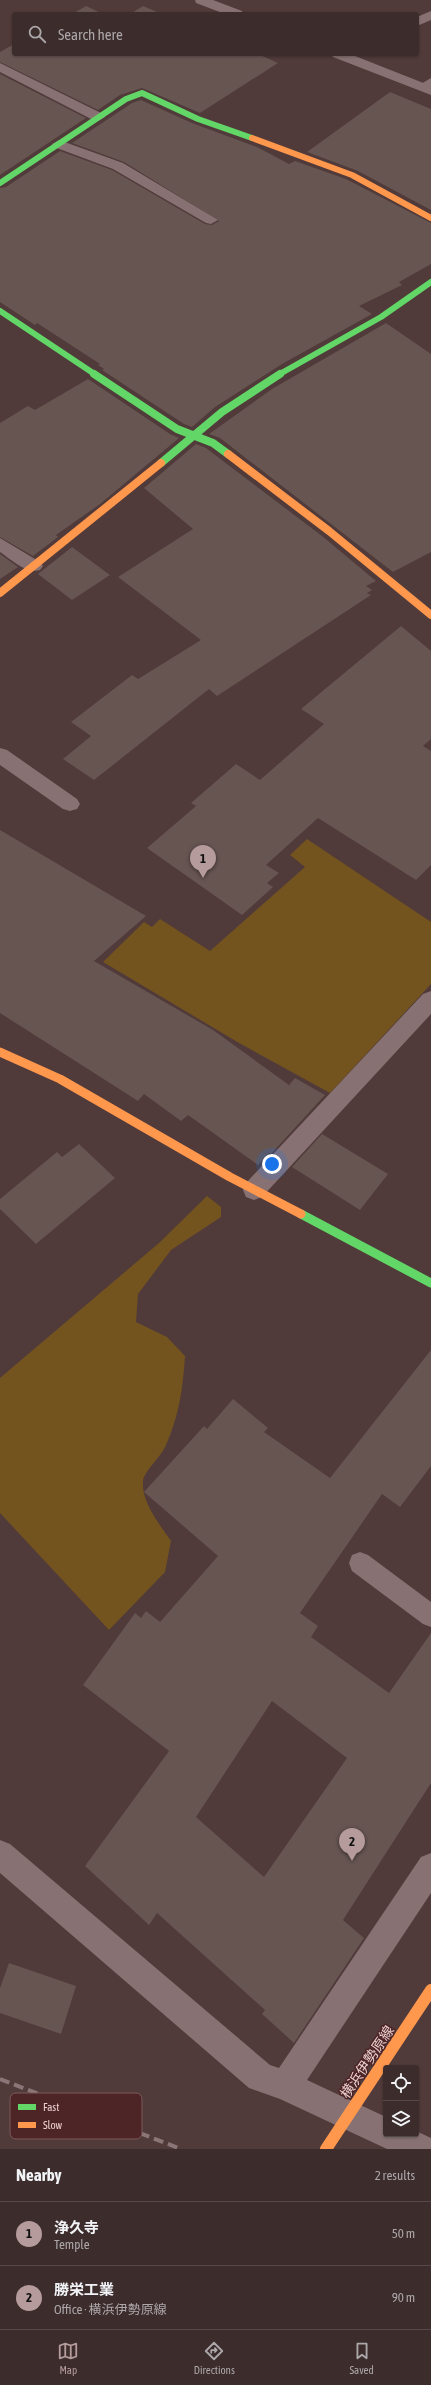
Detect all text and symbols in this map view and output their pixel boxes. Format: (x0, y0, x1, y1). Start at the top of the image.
search box (12, 12, 419, 56)
icon: search (26, 23, 48, 45)
text: Search here (58, 26, 123, 43)
pin: 1 (190, 845, 216, 878)
your location (262, 1154, 282, 1174)
pin: 2 (339, 1828, 365, 1861)
street label: 横浜伊勢原線 (337, 2023, 397, 2101)
map controls (383, 2065, 419, 2137)
button: locate (383, 2065, 419, 2101)
legend (10, 2093, 142, 2139)
text: Fast (43, 2101, 59, 2113)
button: layers (383, 2101, 419, 2137)
text: Slow (43, 2119, 62, 2131)
text: Nearby (16, 2165, 62, 2185)
text: 2 results (375, 2168, 415, 2183)
text: 浄久寺 (54, 2219, 99, 2236)
text: 1 (26, 2226, 32, 2241)
text: 50 m (392, 2226, 415, 2241)
text: Temple (54, 2237, 90, 2252)
text: 勝栄工業 (54, 2281, 114, 2298)
text: 2 (26, 2290, 32, 2305)
text: 90 m (392, 2290, 415, 2305)
text: Office · 横浜伊勢原線 (54, 2302, 167, 2317)
tab: Map (57, 2340, 79, 2376)
tab: Directions (194, 2340, 235, 2376)
tab: Saved (349, 2340, 374, 2376)

